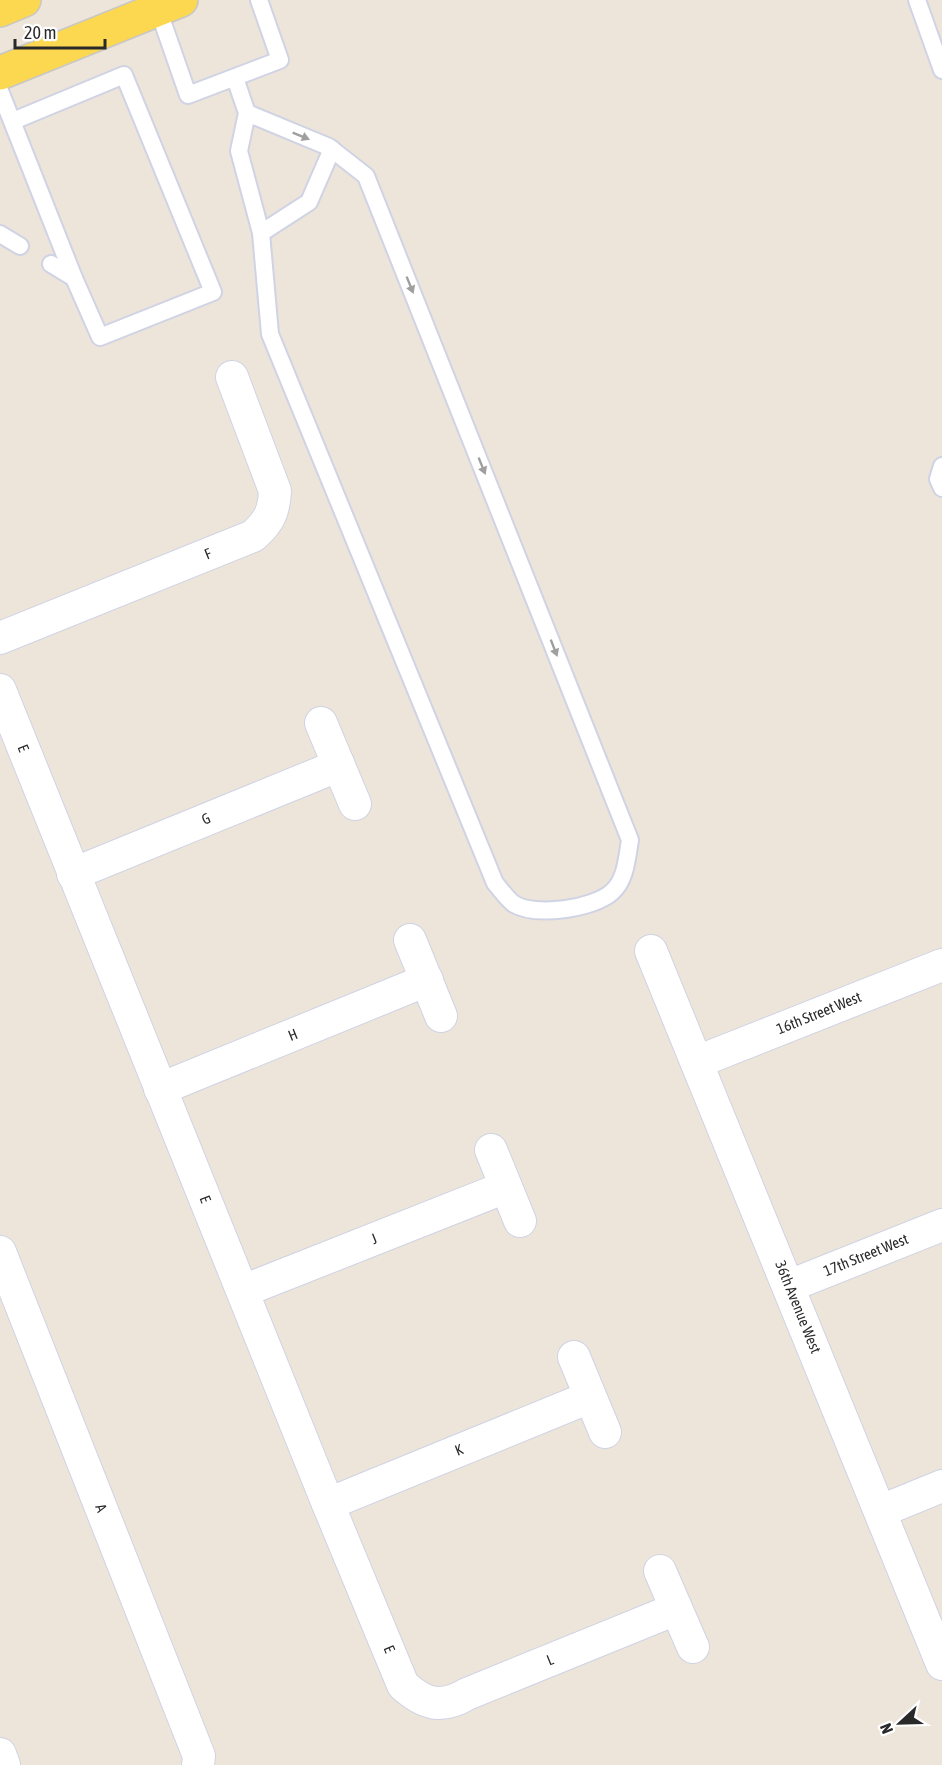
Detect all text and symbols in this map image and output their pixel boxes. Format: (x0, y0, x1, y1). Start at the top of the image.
scale bar (15, 12, 105, 50)
text: 20 m (24, 22, 56, 43)
one-way arrow (293, 131, 311, 141)
one-way arrow (405, 277, 415, 295)
one-way arrow (477, 458, 487, 476)
street label: F (202, 545, 214, 563)
one-way arrow (549, 639, 559, 657)
street label: E (14, 742, 33, 755)
street label: G (199, 809, 213, 828)
street label: 16th Street West (774, 988, 864, 1037)
street label: H (286, 1025, 300, 1044)
street label: E (196, 1193, 215, 1206)
street label: J (368, 1230, 379, 1247)
street label: 17th Street West (821, 1230, 911, 1279)
street label: 36th Avenue West (772, 1258, 825, 1356)
street label: K (452, 1440, 466, 1459)
street label: A (92, 1501, 111, 1515)
street label: E (380, 1643, 399, 1656)
street label: L (544, 1650, 556, 1669)
north arrow (870, 1693, 930, 1753)
text: N (876, 1721, 896, 1736)

